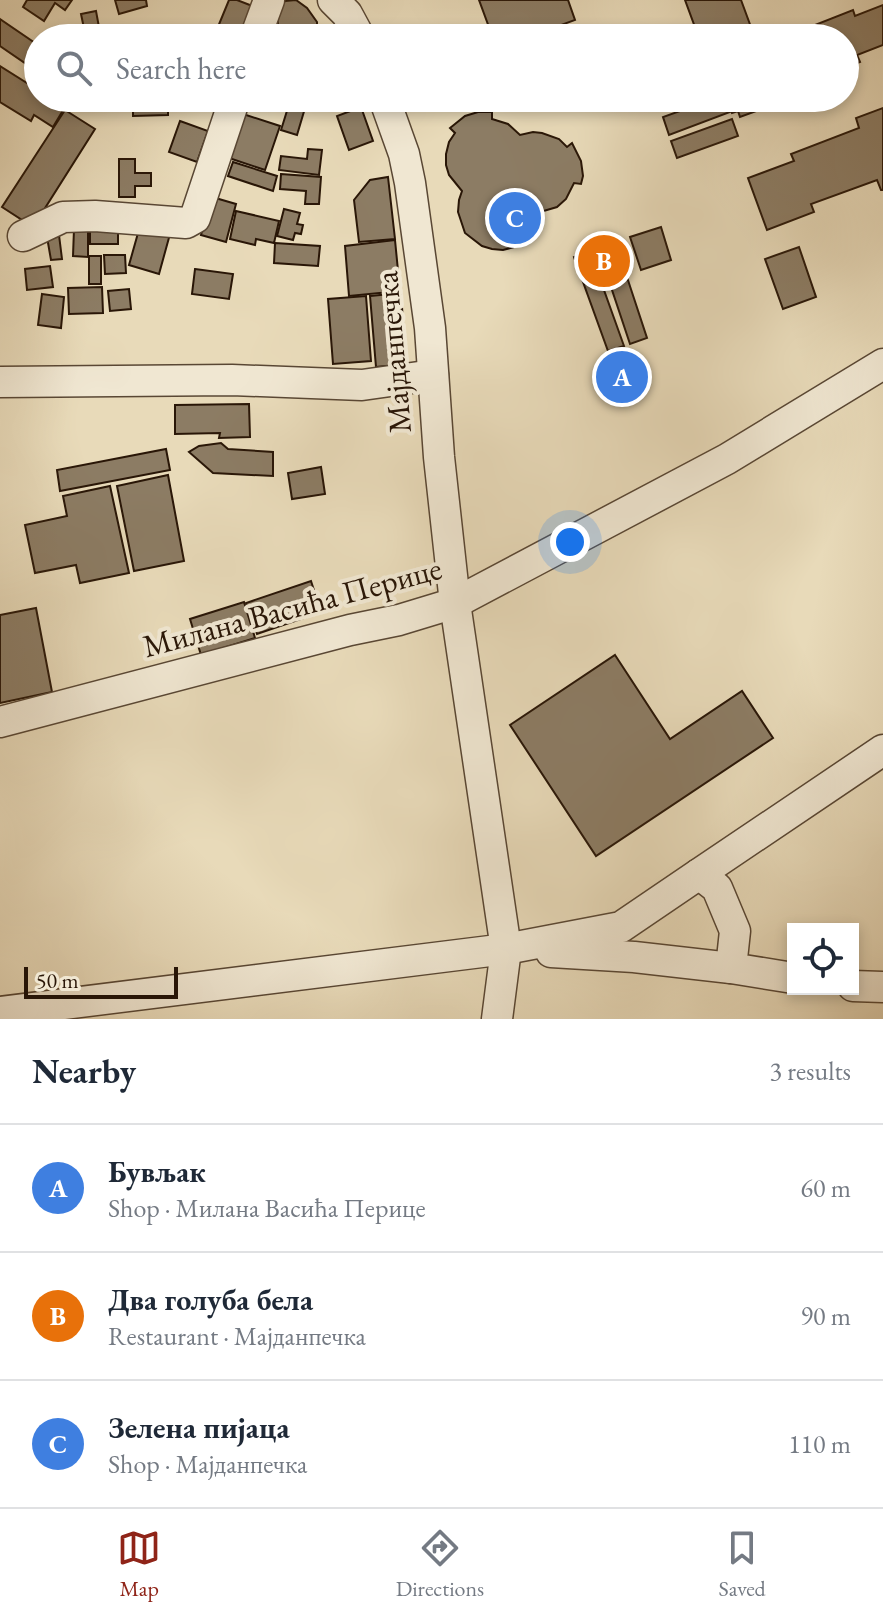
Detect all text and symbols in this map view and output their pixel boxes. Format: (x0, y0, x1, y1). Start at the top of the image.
search box (24, 24, 859, 112)
icon: search (52, 46, 96, 90)
text: Search here (116, 49, 246, 88)
pin: C (489, 188, 541, 248)
pin: B (578, 231, 630, 291)
street label: Мајданпечка (365, 269, 421, 435)
pin: A (596, 347, 648, 407)
your location (550, 522, 590, 562)
street label: Милана Васића Перице (138, 547, 446, 667)
map controls (787, 923, 859, 995)
button: locate (787, 923, 859, 995)
scale bar (24, 963, 178, 999)
text: 50 m (36, 966, 79, 995)
text: Nearby (32, 1049, 136, 1093)
text: 3 results (770, 1054, 851, 1088)
text: Бувљак (108, 1152, 206, 1191)
text: A (49, 1171, 67, 1205)
text: 60 m (801, 1171, 851, 1205)
text: Shop · Милана Васића Перице (108, 1191, 426, 1225)
text: Два голуба бела (108, 1280, 313, 1319)
text: B (50, 1299, 66, 1333)
text: 90 m (801, 1299, 851, 1333)
text: Restaurant · Мајданпечка (108, 1319, 366, 1353)
text: Зелена пијаца (108, 1408, 290, 1447)
text: C (49, 1427, 67, 1461)
text: 110 m (788, 1427, 851, 1461)
text: Shop · Мајданпечка (108, 1447, 307, 1481)
tab: Map (117, 1526, 161, 1603)
tab: Directions (396, 1526, 484, 1603)
tab: Saved (719, 1526, 766, 1603)

